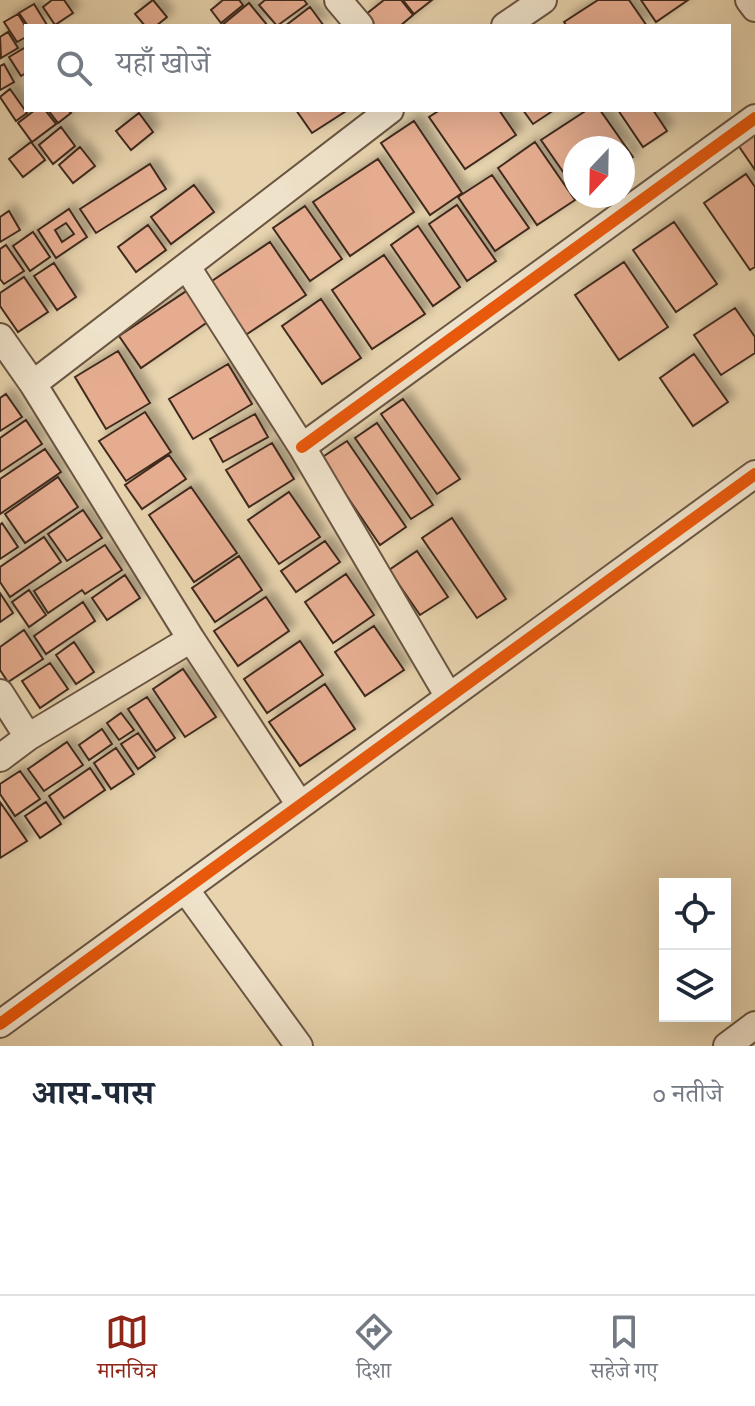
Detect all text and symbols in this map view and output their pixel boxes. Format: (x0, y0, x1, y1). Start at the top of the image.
search box (24, 24, 731, 112)
icon: search (52, 46, 96, 90)
text: यहाँ खोजें (116, 46, 210, 83)
north arrow (563, 136, 635, 208)
map controls (659, 878, 731, 1022)
button: locate (659, 878, 731, 950)
button: layers (659, 950, 731, 1022)
text: आस-पास (32, 1073, 154, 1115)
text: 0 नतीजे (652, 1078, 723, 1111)
tab: मानचित्र (97, 1310, 157, 1392)
tab: दिशा (352, 1310, 396, 1392)
tab: सहेजे गए (590, 1310, 658, 1392)

